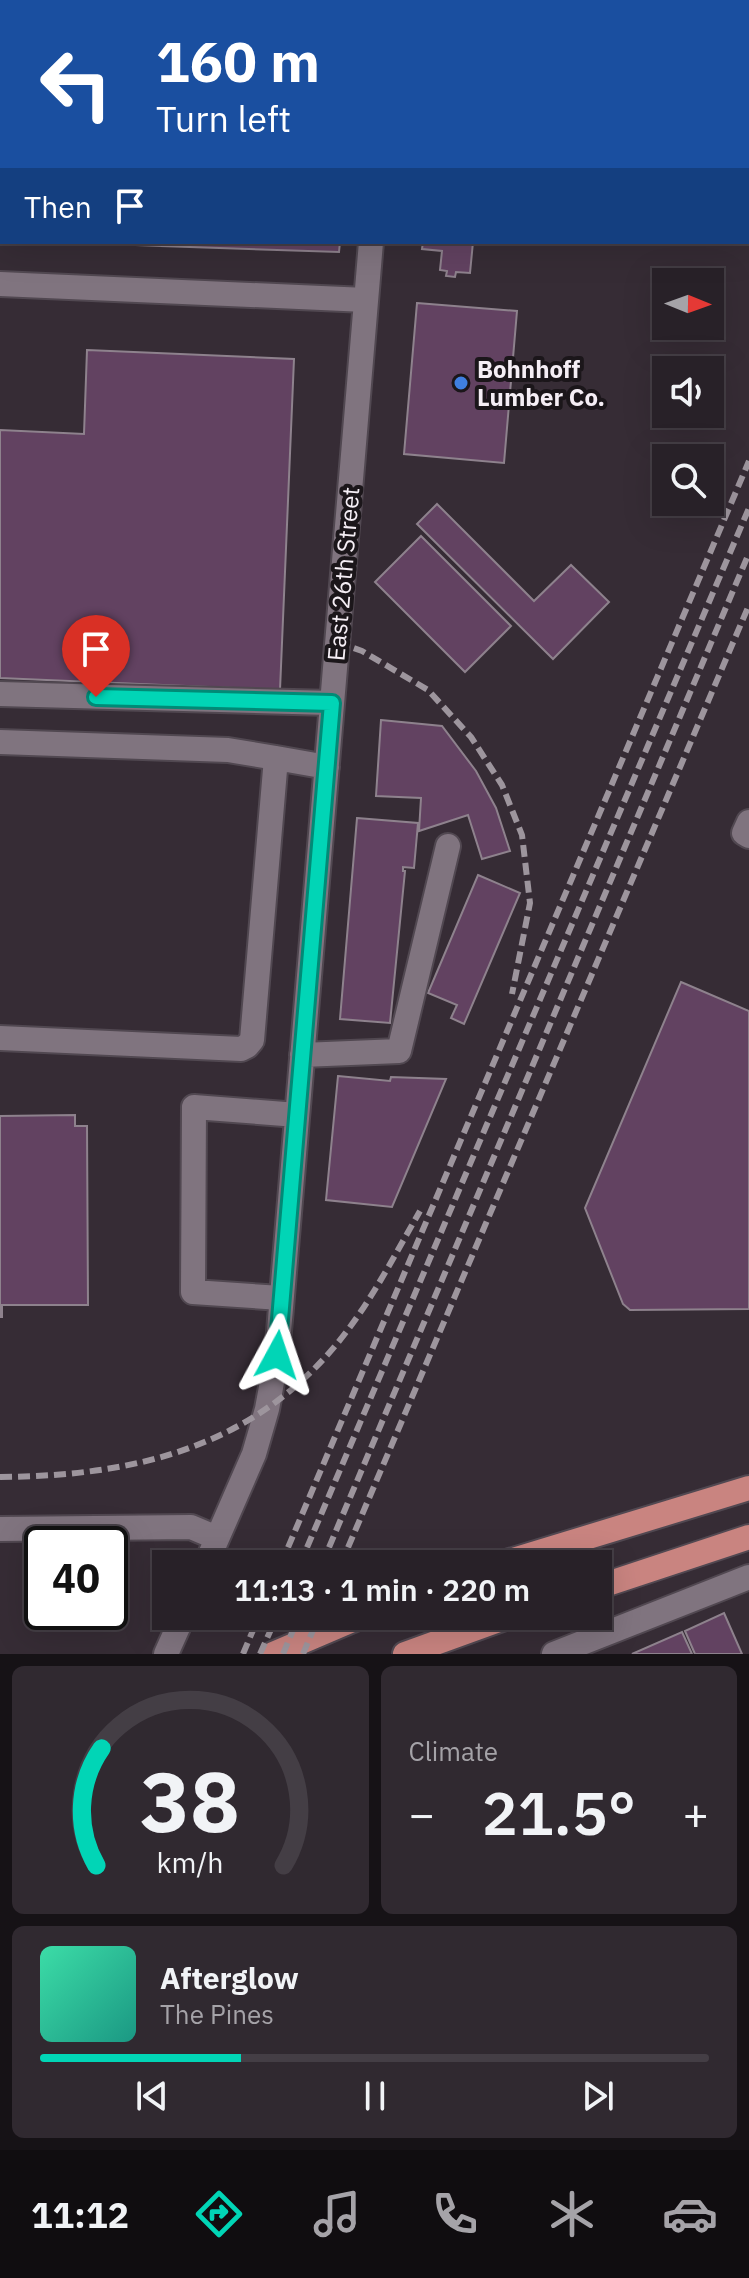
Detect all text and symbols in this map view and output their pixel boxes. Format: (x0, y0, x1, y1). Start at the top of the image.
text: 160 m (156, 25, 320, 97)
icon: left (24, 32, 128, 136)
text: Turn left (156, 95, 291, 142)
icon: arrive (108, 184, 152, 228)
text: Then (24, 187, 92, 226)
north arrow (652, 268, 724, 340)
map controls (652, 268, 724, 516)
place label: Bohnhoff Lumber Co. (477, 353, 605, 413)
button: sound (652, 356, 724, 428)
marker: Bohnhoff Lumber Co. (452, 374, 470, 392)
button: search (652, 444, 724, 516)
street label: East 26th Street (319, 486, 367, 662)
pin (62, 615, 130, 697)
icon: arrive (74, 627, 118, 671)
position arrow (235, 1313, 319, 1397)
speed limit sign: 40 (24, 1526, 128, 1630)
text: 11:13 · 1 min · 220 m (234, 1570, 530, 1609)
text: Climate (409, 1734, 498, 1768)
text: 38 (140, 1747, 240, 1855)
text: 21.5° (482, 1773, 636, 1852)
text: − (409, 1785, 435, 1842)
text: + (683, 1785, 709, 1842)
text: km/h (157, 1844, 224, 1881)
text: Afterglow (160, 1958, 299, 1997)
text: The Pines (160, 1997, 274, 2031)
icon: previous (130, 2074, 174, 2118)
icon: pause (353, 2074, 397, 2118)
icon: next (576, 2074, 620, 2118)
icon: directions (191, 2186, 247, 2242)
icon: music (309, 2186, 365, 2242)
icon: phone (427, 2186, 483, 2242)
icon: climate (544, 2186, 600, 2242)
icon: car (662, 2186, 718, 2242)
text: 11:12 (31, 2191, 129, 2238)

